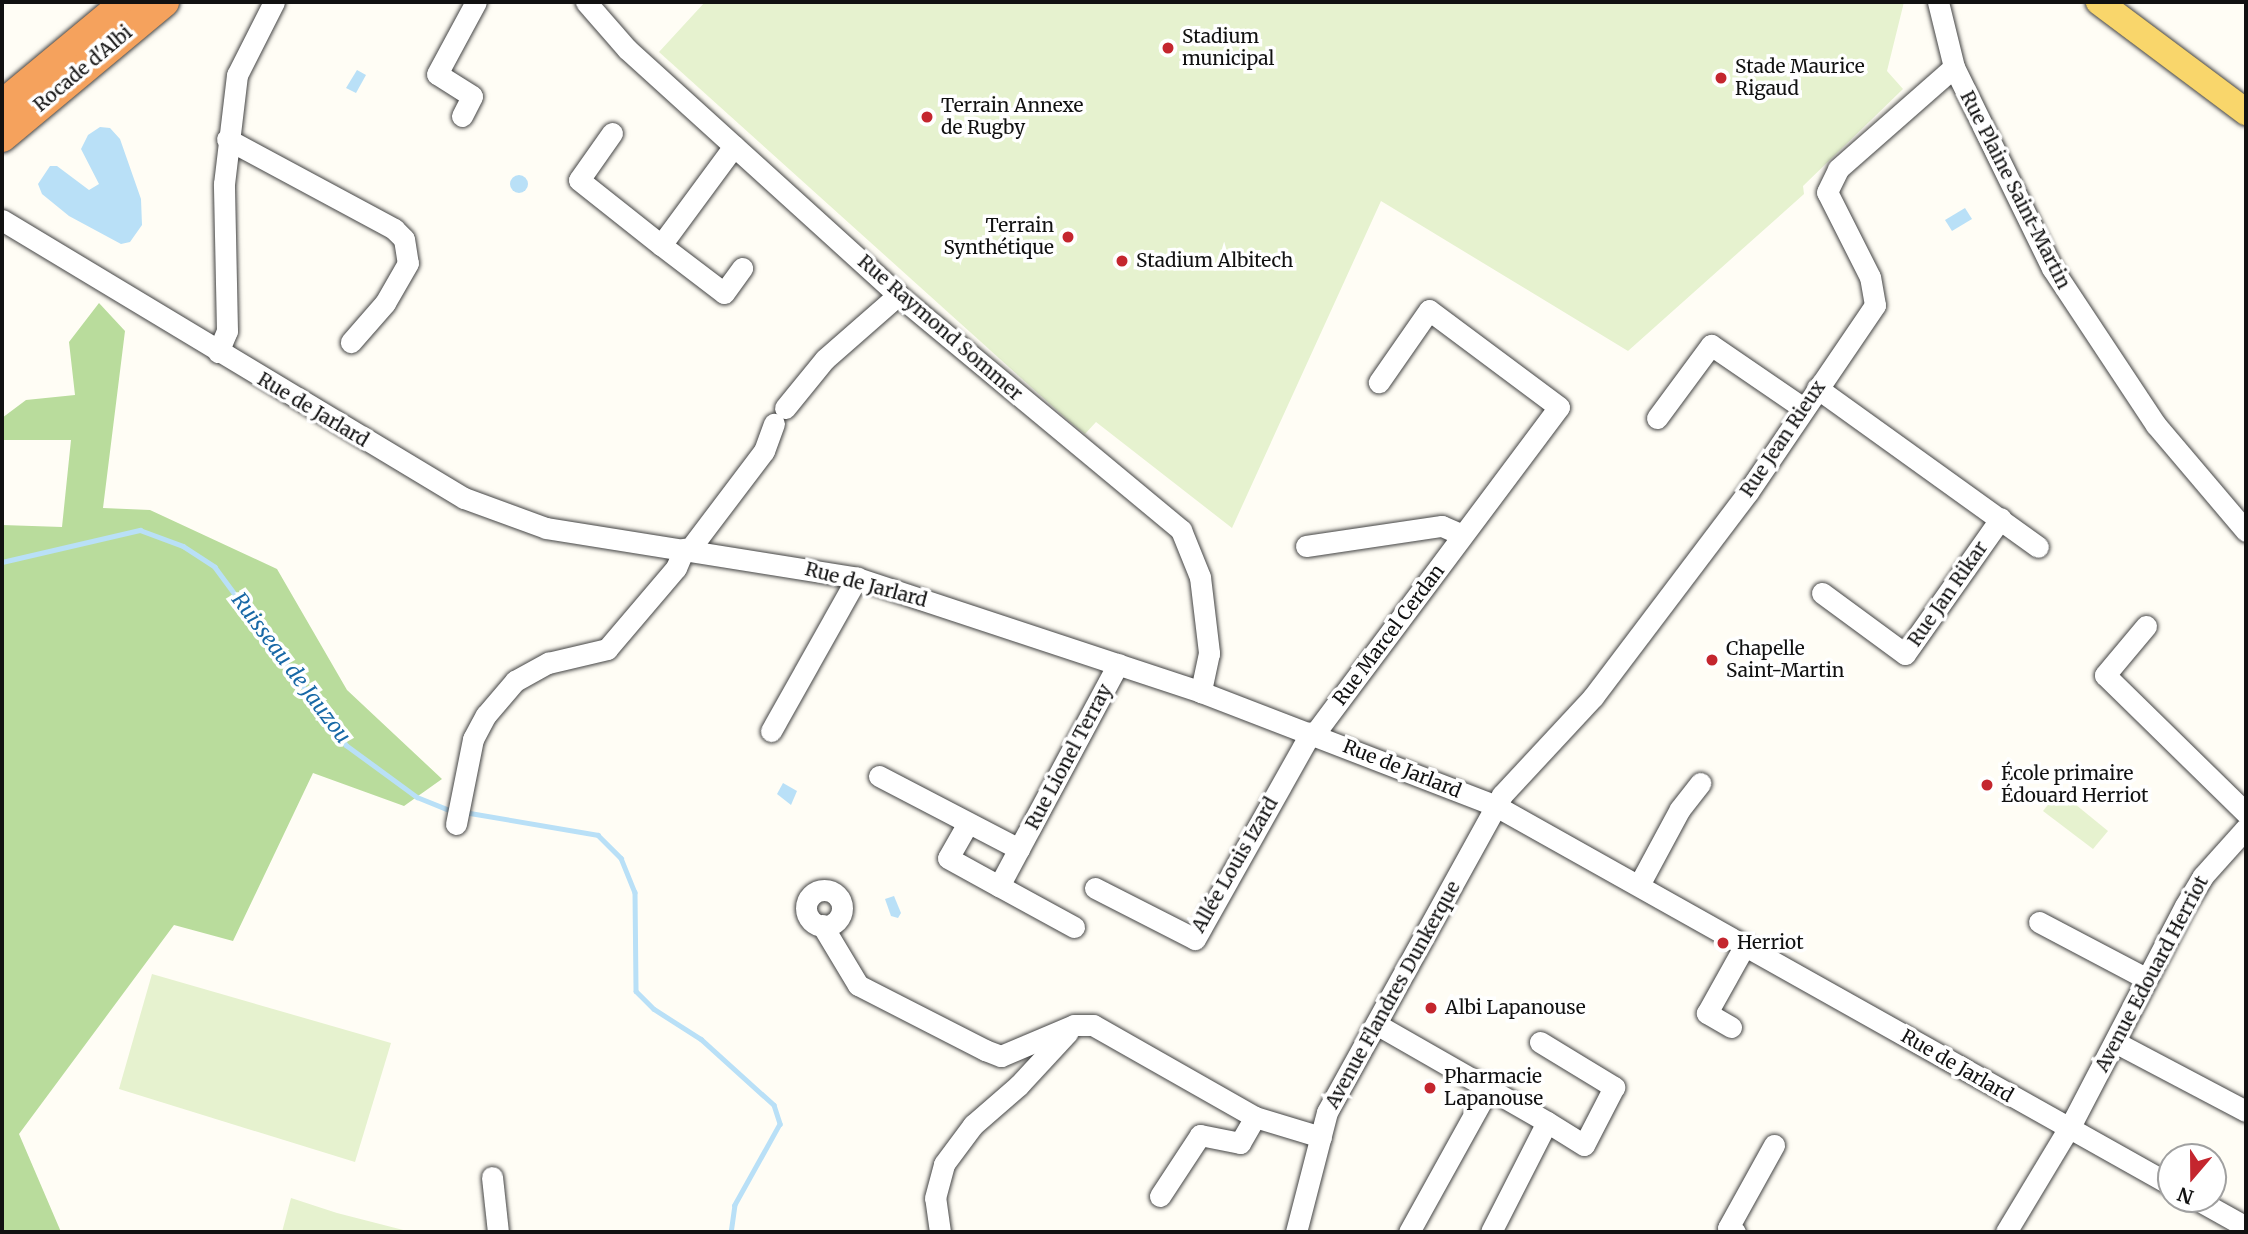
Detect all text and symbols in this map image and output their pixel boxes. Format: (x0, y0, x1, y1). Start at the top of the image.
street label: Rocade d'Albi (29, 21, 137, 117)
place label: Stadium municipal (1182, 26, 1274, 70)
marker: Stadium municipal (1160, 40, 1176, 56)
place label: Stade Maurice Rigaud (1735, 56, 1865, 100)
marker: Stade Maurice Rigaud (1713, 70, 1729, 86)
street label: Rue Plaine Saint-Martin (1955, 87, 2075, 293)
place label: Terrain Annexe de Rugby (941, 95, 1083, 139)
marker: Terrain Annexe de Rugby (919, 109, 935, 125)
place label: Terrain Synthétique (943, 215, 1054, 259)
marker: Terrain Synthétique (1060, 229, 1076, 245)
street label: Rue Raymond Sommer (853, 250, 1027, 406)
place label: Stadium Albitech (1136, 250, 1293, 272)
marker: Stadium Albitech (1114, 253, 1130, 269)
street label: Rue de Jarlard (253, 368, 373, 452)
street label: Rue Jean Rieux (1736, 377, 1830, 501)
street label: Rue Jan Rikar (1903, 537, 1993, 651)
street label: Rue de Jarlard (802, 558, 930, 612)
street label: Rue Marcel Cerdan (1329, 560, 1449, 710)
water label: Ruisseau de Jauzou (226, 588, 356, 748)
place label: Chapelle Saint-Martin (1726, 638, 1844, 682)
marker: Chapelle Saint-Martin (1704, 652, 1720, 668)
street label: Rue Lionel Terray (1021, 680, 1117, 834)
street label: Rue de Jarlard (1340, 735, 1464, 803)
place label: École primaire Édouard Herriot (2001, 763, 2148, 807)
marker: École primaire Édouard Herriot (1979, 777, 1995, 793)
street label: Allée Louis Izard (1187, 793, 1283, 937)
street label: Avenue Edouard Herriot (2091, 872, 2213, 1076)
street label: Avenue Flandres Dunkerque (1321, 877, 1465, 1113)
place label: Herriot (1737, 932, 1804, 954)
marker: Herriot (1715, 935, 1731, 951)
place label: Albi Lapanouse (1445, 997, 1586, 1019)
marker: Albi Lapanouse (1423, 1000, 1439, 1016)
street label: Rue de Jarlard (1897, 1025, 2017, 1107)
place label: Pharmacie Lapanouse (1444, 1066, 1543, 1110)
marker: Pharmacie Lapanouse (1422, 1080, 1438, 1096)
north arrow (2157, 1143, 2227, 1213)
text: N (2174, 1182, 2197, 1210)

